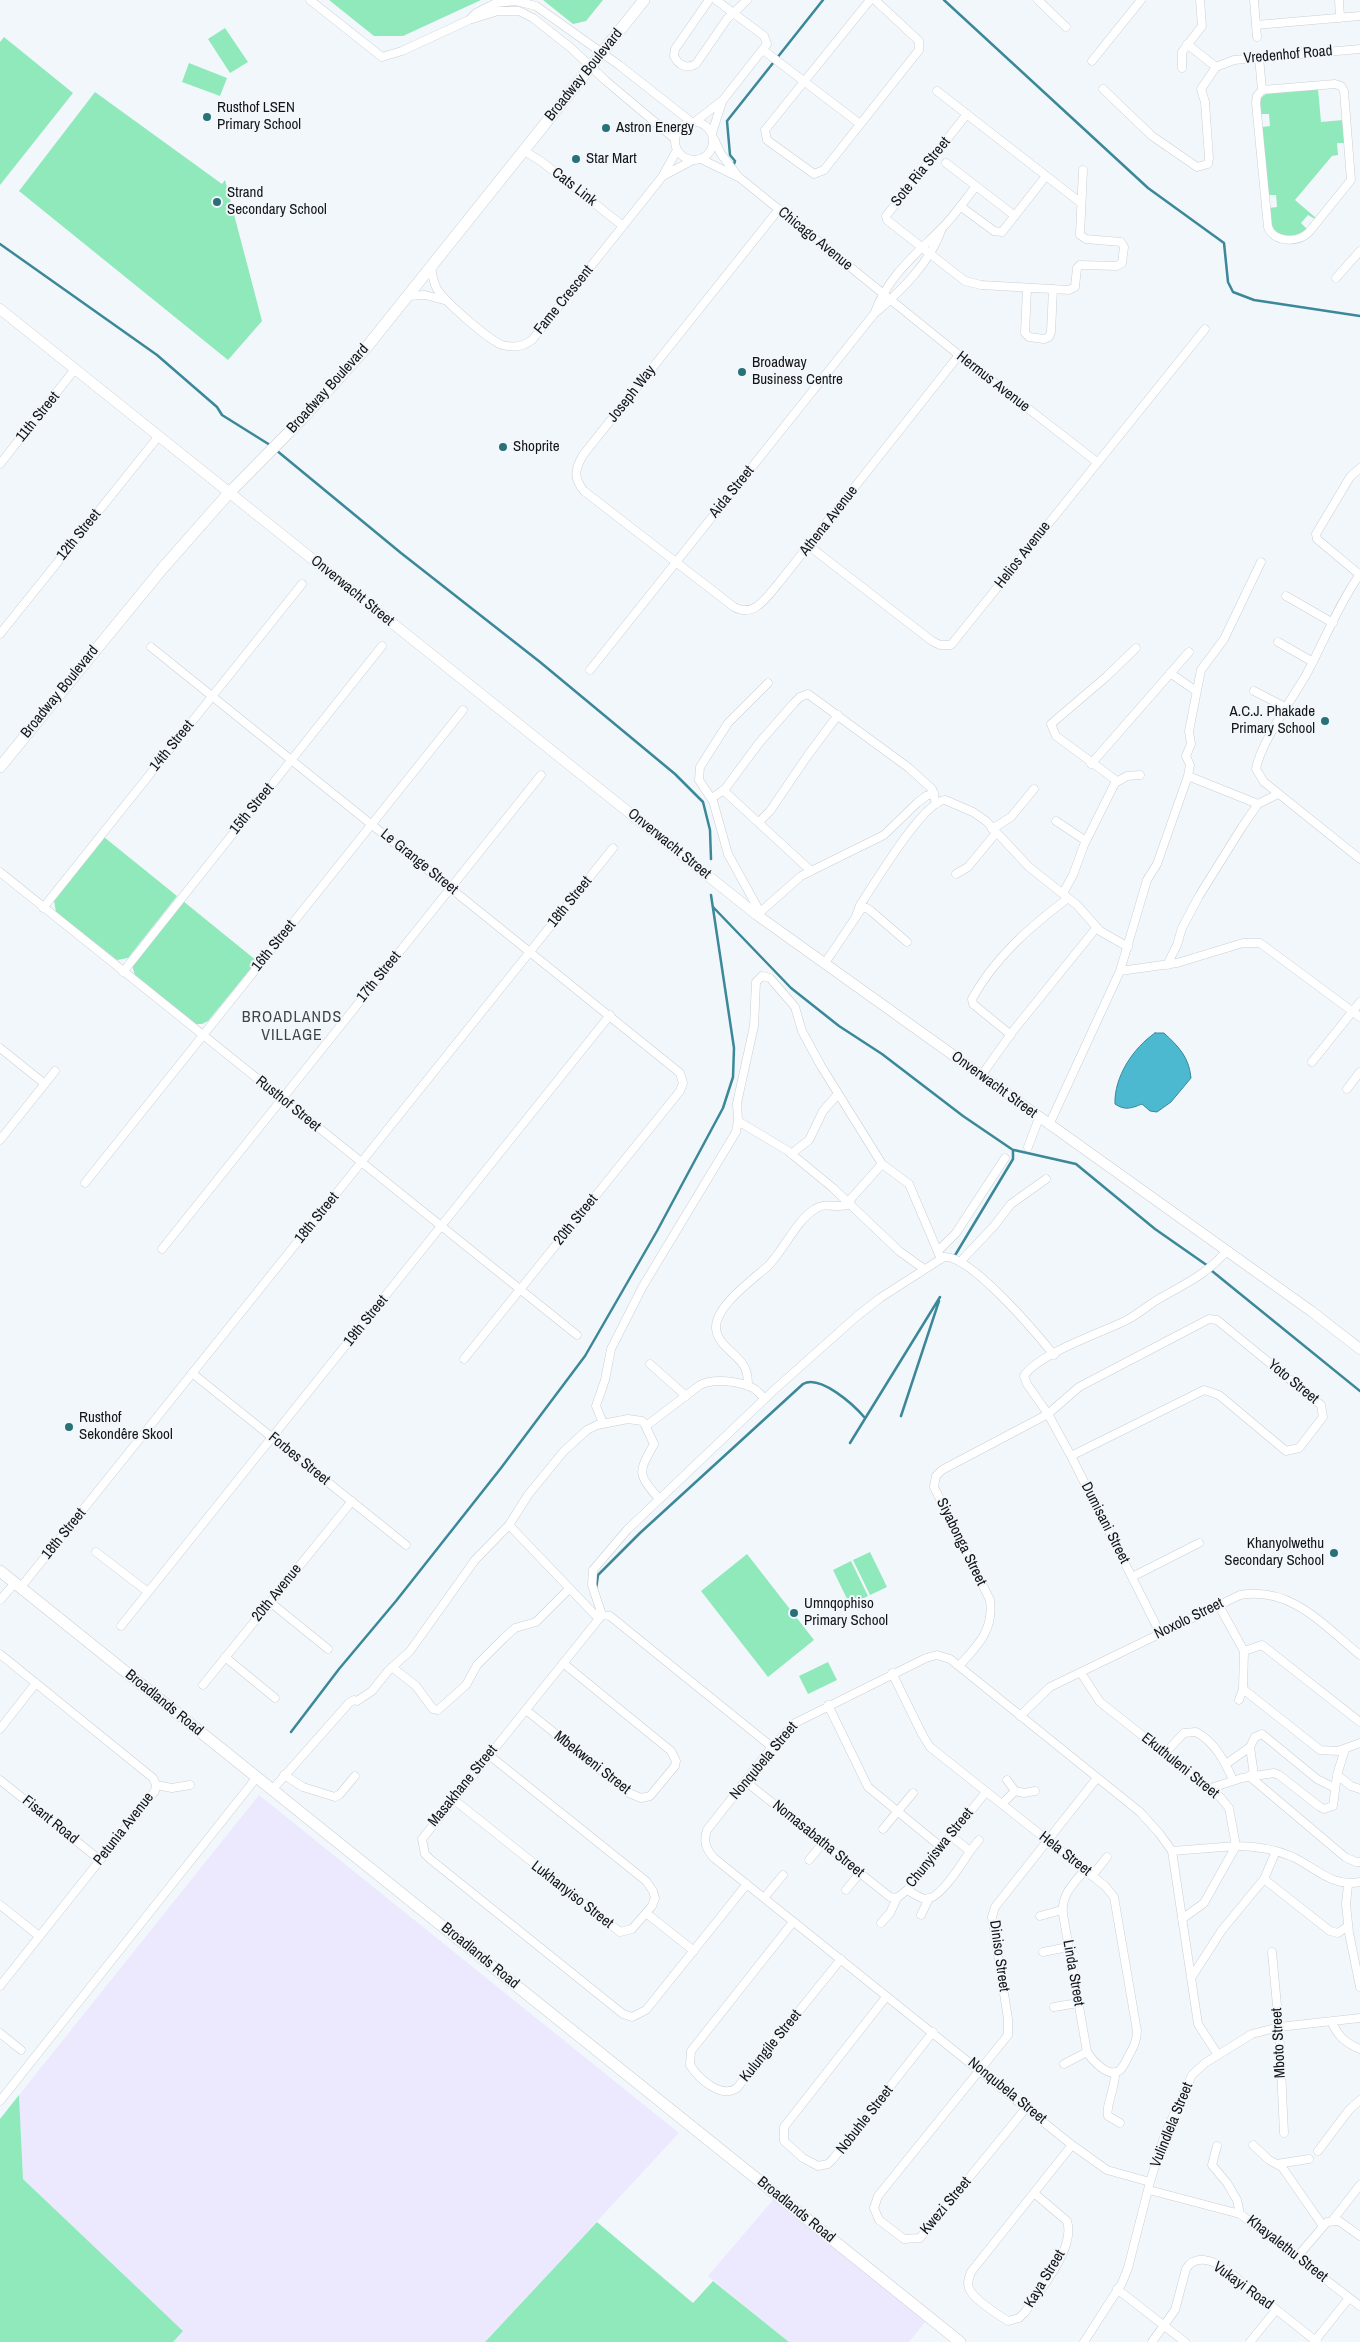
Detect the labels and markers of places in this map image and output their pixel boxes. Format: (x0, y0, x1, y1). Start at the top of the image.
place label: Rusthof LSEN Primary School (217, 99, 301, 134)
marker: Rusthof LSEN Primary School (201, 111, 213, 123)
place label: Astron Energy (616, 119, 694, 137)
marker: Astron Energy (600, 122, 612, 134)
place label: Star Mart (586, 150, 637, 168)
marker: Star Mart (570, 153, 582, 165)
place label: Strand Secondary School (227, 184, 327, 219)
marker: Strand Secondary School (211, 196, 223, 208)
place label: Broadway Business Centre (752, 354, 843, 389)
marker: Broadway Business Centre (736, 366, 748, 378)
place label: Shoprite (513, 438, 559, 456)
marker: Shoprite (497, 441, 509, 453)
place label: A.C.J. Phakade Primary School (1230, 703, 1315, 738)
marker: A.C.J. Phakade Primary School (1319, 715, 1331, 727)
place label: Rusthof Sekondêre Skool (79, 1409, 173, 1444)
marker: Rusthof Sekondêre Skool (63, 1421, 75, 1433)
place label: Khanyolwethu Secondary School (1224, 1535, 1324, 1570)
marker: Khanyolwethu Secondary School (1328, 1547, 1340, 1559)
place label: Umnqophiso Primary School (804, 1595, 888, 1630)
marker: Umnqophiso Primary School (788, 1607, 800, 1619)

